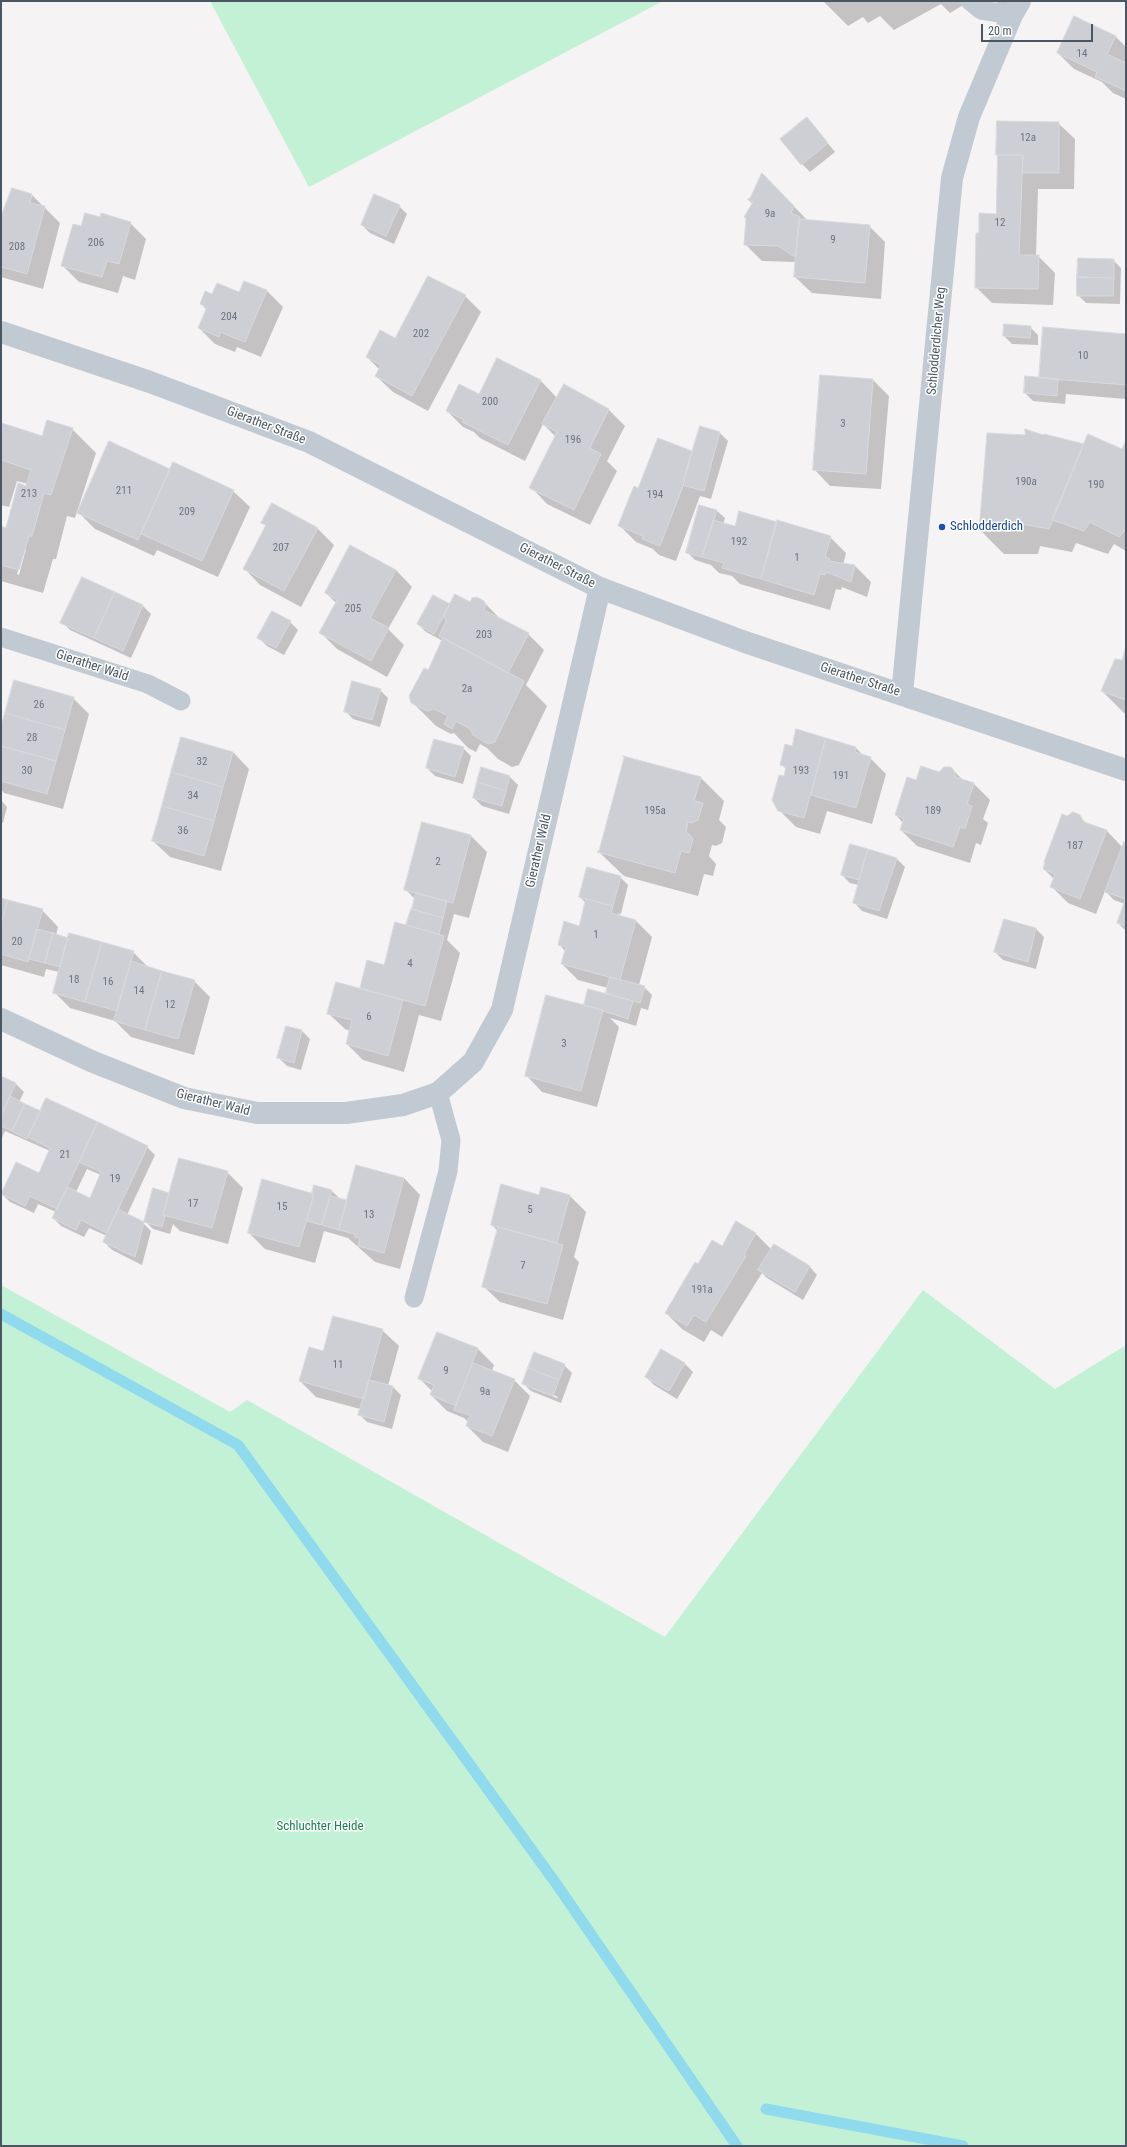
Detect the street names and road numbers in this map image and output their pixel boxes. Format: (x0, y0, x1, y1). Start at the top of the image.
street label: Schlodderdicher Weg (925, 286, 949, 396)
street label: Gierather Straße (224, 404, 308, 448)
street label: Gierather Straße (516, 540, 598, 592)
street label: Gierather Wald (54, 647, 130, 685)
street label: Gierather Straße (818, 660, 902, 700)
street label: Gierather Wald (523, 813, 555, 889)
street label: Gierather Wald (175, 1086, 251, 1120)

